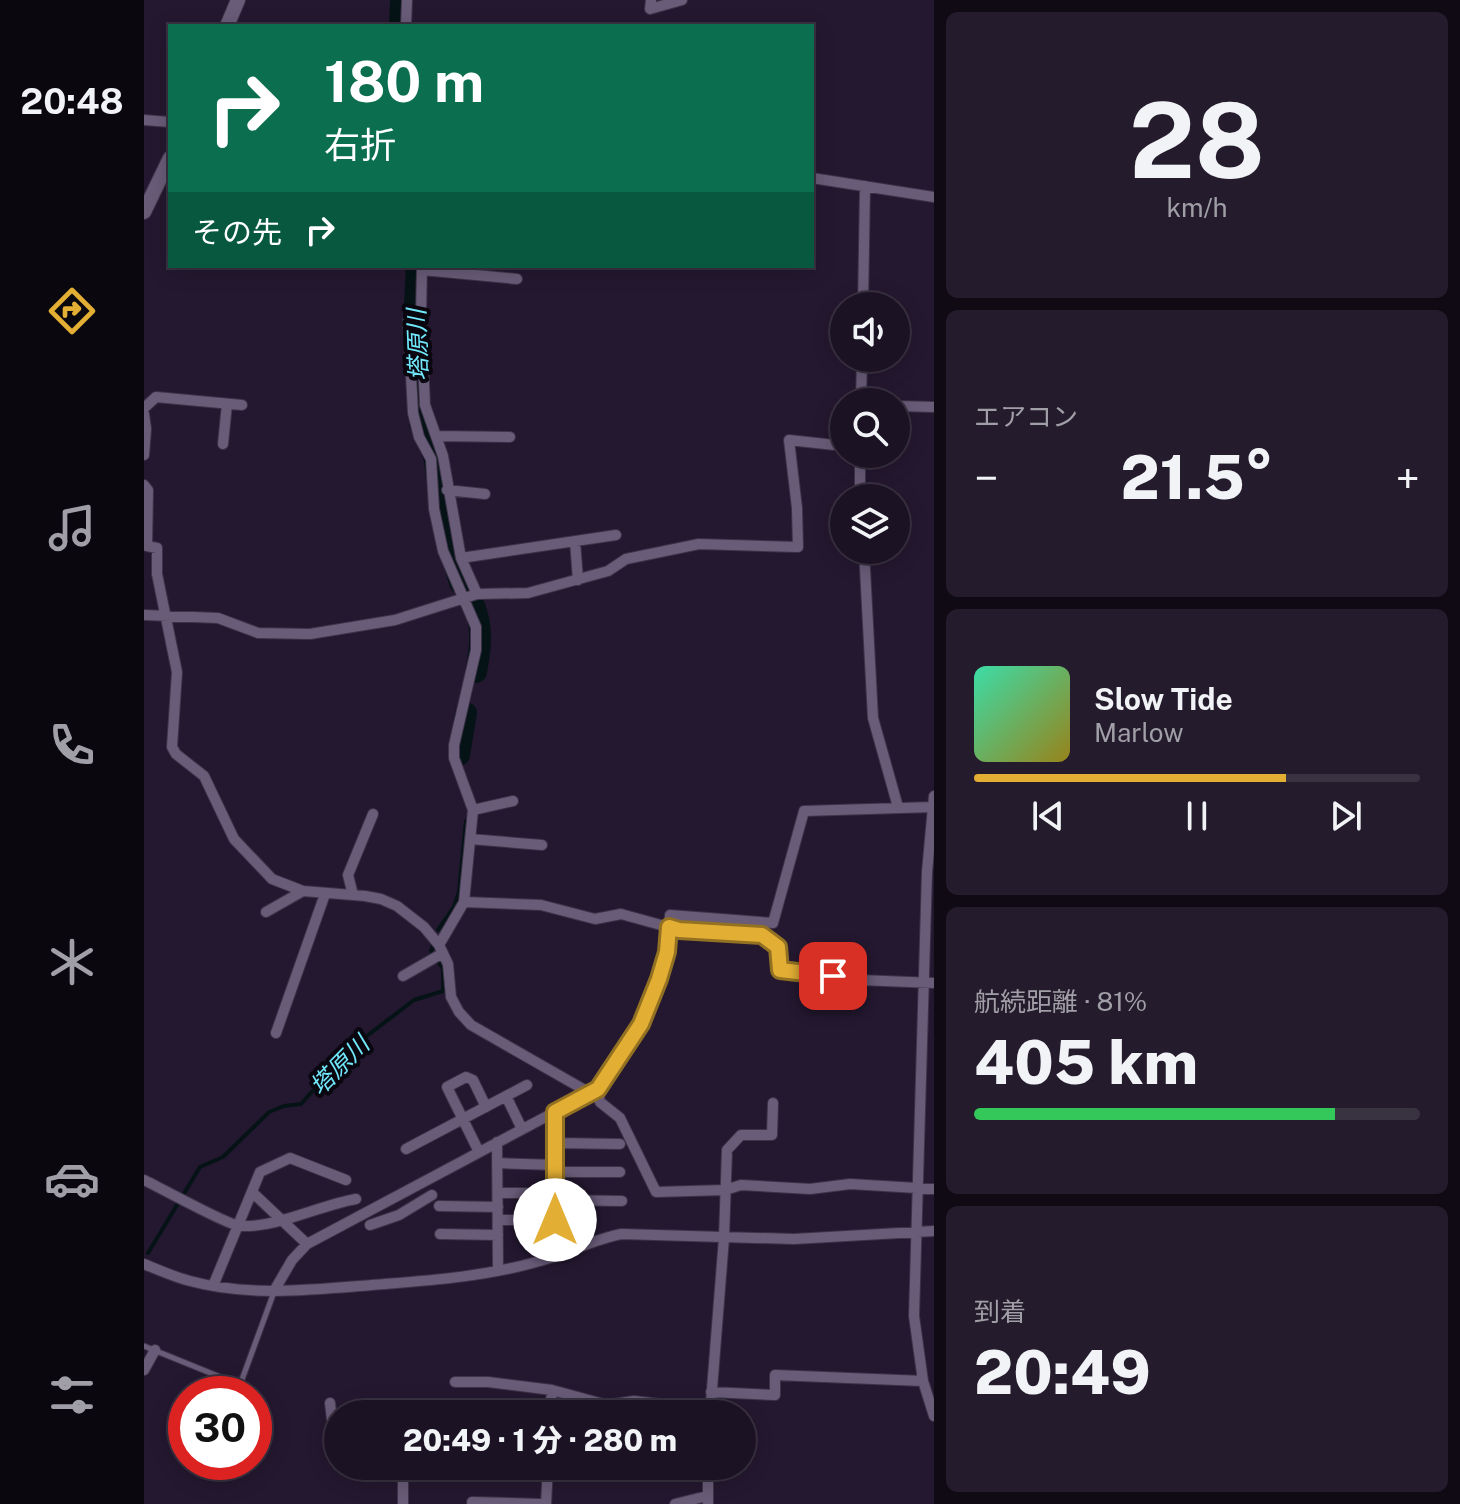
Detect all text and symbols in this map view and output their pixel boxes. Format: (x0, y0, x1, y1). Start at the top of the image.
text: 180 m (324, 49, 484, 115)
icon: right (192, 56, 296, 160)
text: 28 (1129, 79, 1265, 201)
text: 20:48 (20, 80, 124, 122)
text: 右折 (324, 124, 396, 166)
text: km/h (1166, 192, 1228, 223)
icon: right (298, 208, 342, 252)
text: その先 (192, 214, 282, 250)
icon: directions (44, 283, 100, 339)
map controls (830, 292, 910, 564)
button: sound (830, 292, 910, 372)
water label: 塔原川 (402, 306, 432, 381)
button: search (830, 388, 910, 468)
text: エアコン (974, 401, 1078, 432)
text: 21.5° (1121, 442, 1274, 513)
text: − (974, 452, 998, 504)
text: + (1396, 452, 1420, 504)
button: layers (830, 484, 910, 564)
icon: music (44, 500, 100, 556)
text: Slow Tide (1094, 681, 1233, 717)
icon: phone (44, 717, 100, 773)
text: Marlow (1094, 717, 1184, 748)
icon: previous (1026, 794, 1070, 838)
icon: pause (1175, 794, 1219, 838)
icon: next (1324, 794, 1368, 838)
icon: climate (44, 934, 100, 990)
pin (799, 942, 867, 1010)
icon: arrive (811, 954, 855, 998)
text: 航続距離 · 81% (974, 986, 1147, 1017)
text: 405 km (974, 1027, 1198, 1098)
water label: 塔原川 (304, 1028, 376, 1100)
icon: car (44, 1151, 100, 1207)
position arrow (513, 1178, 597, 1262)
text: 到着 (974, 1296, 1026, 1327)
text: 20:49 (974, 1337, 1151, 1408)
icon: filters (44, 1367, 100, 1423)
speed limit sign: 30 (168, 1376, 272, 1480)
text: 20:49 · 1 分 · 280 m (403, 1422, 677, 1458)

